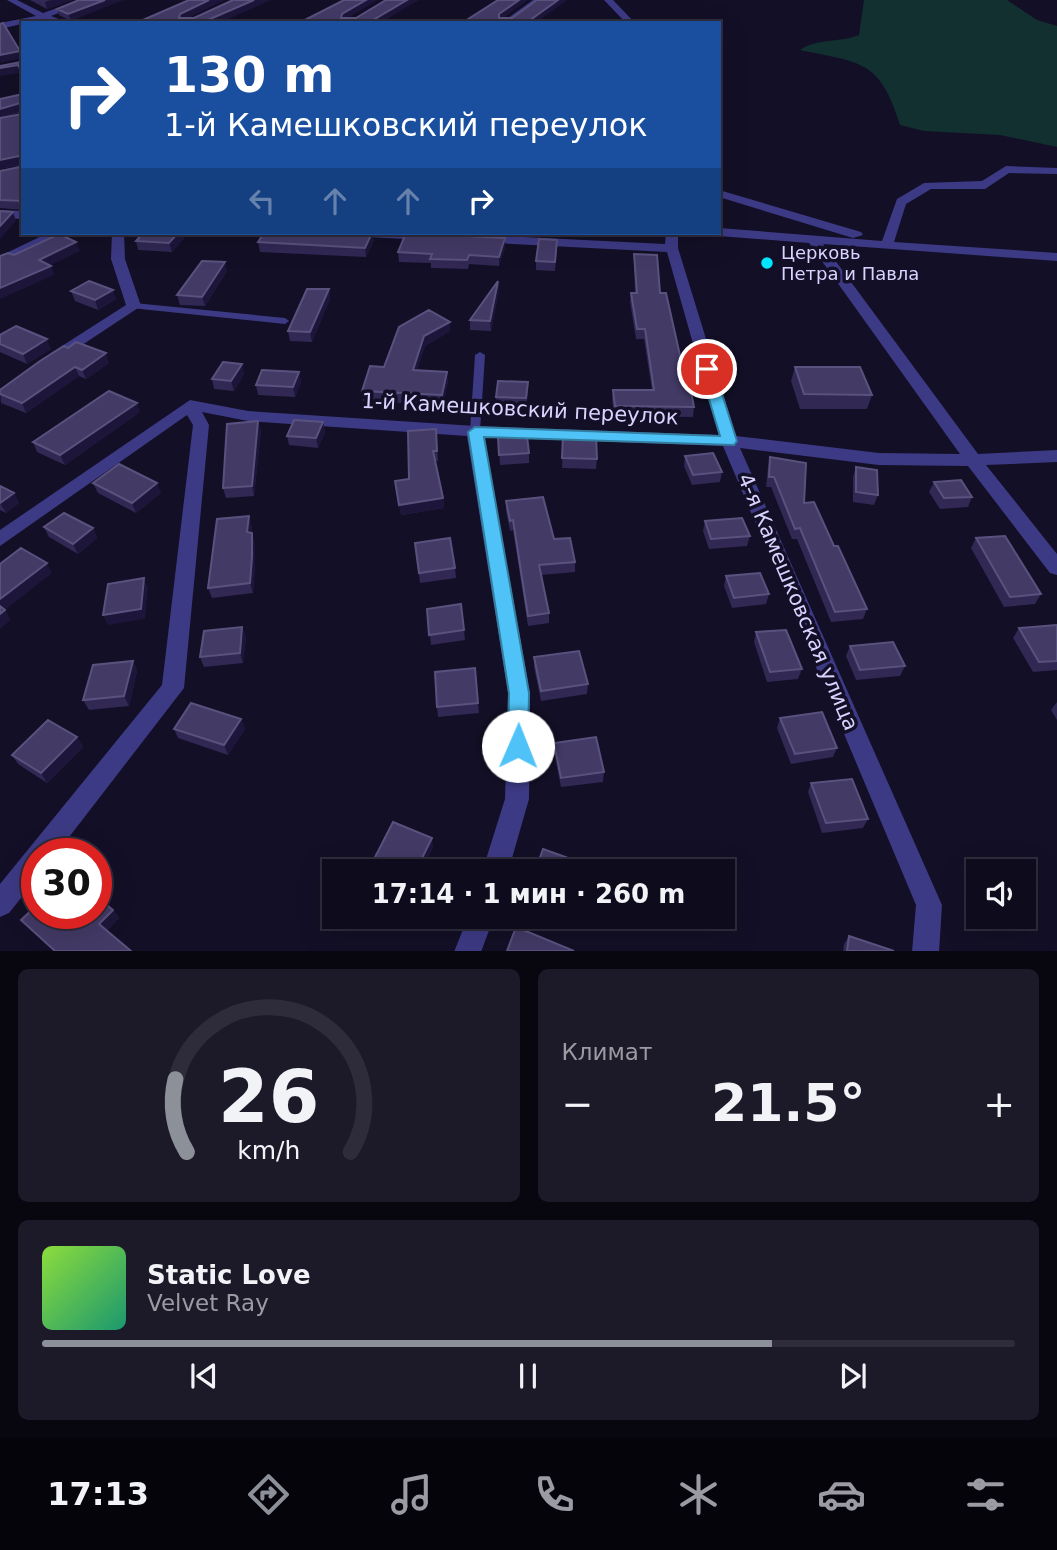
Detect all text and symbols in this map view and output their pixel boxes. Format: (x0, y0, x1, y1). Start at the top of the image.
text: 130 m (164, 47, 334, 104)
icon: right (49, 49, 140, 140)
text: 1-й Камешковский переулок (164, 106, 648, 144)
icon: left (243, 182, 281, 220)
icon: ahead (316, 182, 354, 220)
icon: ahead (389, 182, 427, 220)
icon: right (462, 182, 500, 220)
place label: Церковь Петра и Павла (781, 242, 919, 284)
marker: Церковь Петра и Павла (759, 255, 775, 271)
pin (677, 339, 737, 399)
icon: arrive (688, 350, 726, 388)
street label: 1-й Камешковский переулок (361, 389, 679, 429)
street label: 4-я Камешковская улица (733, 470, 863, 734)
position arrow (481, 709, 555, 783)
speed limit sign: 30 (21, 838, 112, 929)
map controls (966, 859, 1036, 929)
button: sound (966, 859, 1036, 929)
text: 17:14 · 1 мин · 260 m (372, 879, 685, 909)
text: Климат (562, 1039, 652, 1065)
text: 26 (218, 1054, 319, 1139)
text: 21.5° (711, 1073, 865, 1133)
text: − (562, 1082, 593, 1126)
text: + (983, 1082, 1015, 1126)
text: km/h (237, 1135, 300, 1164)
text: Static Love (147, 1260, 311, 1290)
text: Velvet Ray (147, 1290, 269, 1316)
icon: previous (185, 1357, 223, 1395)
icon: pause (509, 1357, 547, 1395)
icon: next (834, 1357, 872, 1395)
icon: directions (244, 1470, 293, 1519)
icon: music (387, 1470, 436, 1519)
icon: phone (530, 1470, 579, 1519)
icon: climate (674, 1470, 723, 1519)
icon: car (817, 1470, 866, 1519)
icon: filters (961, 1470, 1010, 1519)
text: 17:13 (47, 1475, 149, 1513)

